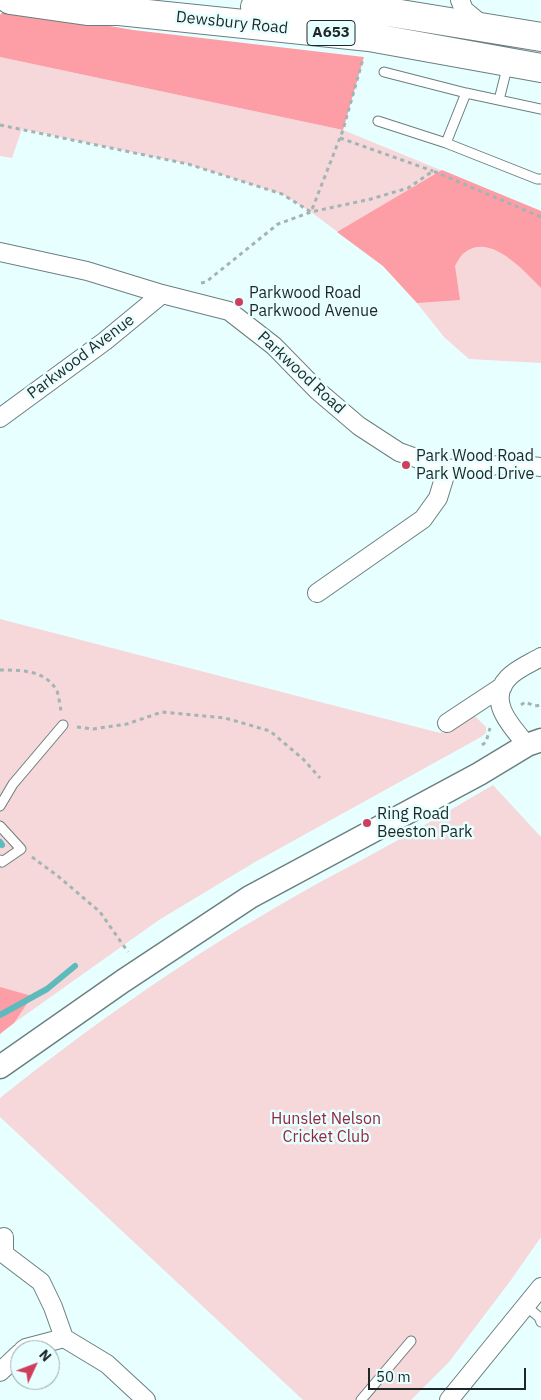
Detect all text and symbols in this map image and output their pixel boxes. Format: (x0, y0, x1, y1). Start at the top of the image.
street label: Dewsbury Road (175, 8, 289, 38)
road number: A653 (307, 20, 355, 46)
place label: Parkwood Road Parkwood Avenue (249, 283, 378, 321)
marker: Parkwood Road Parkwood Avenue (233, 296, 245, 308)
street label: Parkwood Avenue (24, 311, 138, 403)
street label: Parkwood Road (253, 328, 349, 418)
place label: Park Wood Road Park Wood Drive (416, 446, 534, 484)
marker: Park Wood Road Park Wood Drive (400, 459, 412, 471)
place label: Ring Road Beeston Park (377, 804, 472, 842)
marker: Ring Road Beeston Park (361, 817, 373, 829)
park label: Hunslet Nelson Cricket Club (271, 1109, 381, 1147)
north arrow (10, 1340, 60, 1390)
text: N (35, 1346, 55, 1365)
scale bar (371, 1358, 528, 1390)
text: 50 m (376, 1367, 411, 1386)

